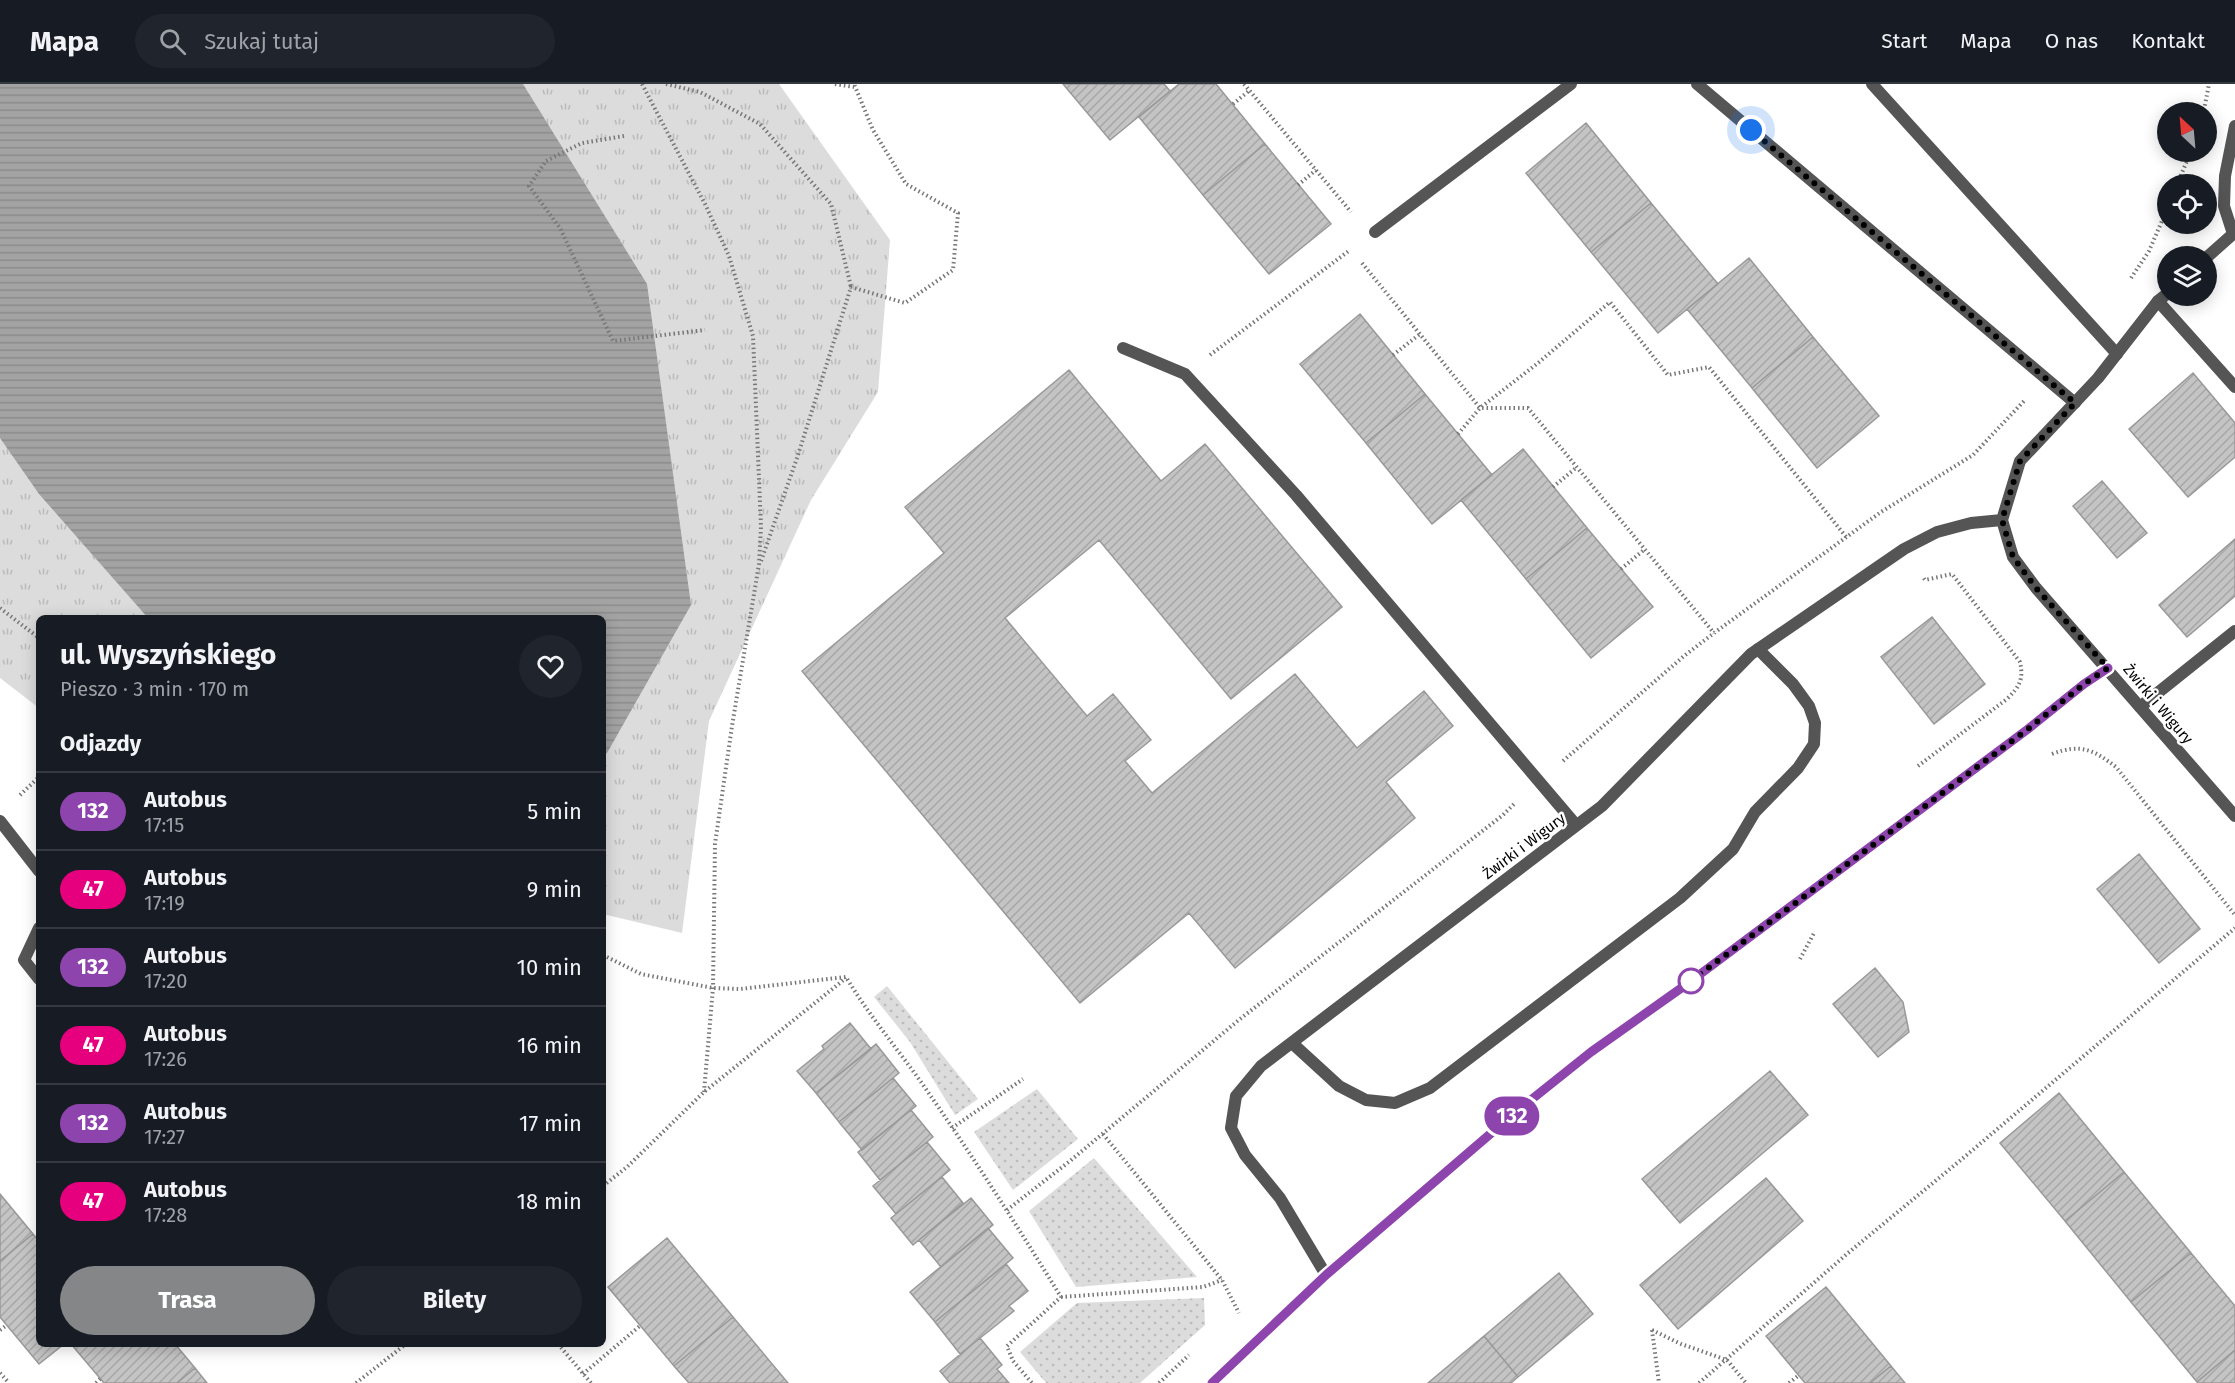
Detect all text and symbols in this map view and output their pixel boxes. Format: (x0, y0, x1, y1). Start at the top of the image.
search box (135, 14, 555, 68)
text: Mapa (30, 25, 99, 58)
icon: search (156, 25, 189, 58)
text: Szukaj tutaj (204, 28, 319, 55)
text: Start (1881, 28, 1927, 54)
text: Mapa (1960, 28, 2012, 54)
text: O nas (2045, 28, 2098, 54)
text: Kontakt (2131, 28, 2205, 54)
north arrow (2157, 102, 2217, 162)
map controls (2157, 102, 2217, 306)
your location (1736, 115, 1766, 145)
button: locate (2157, 174, 2217, 234)
button: layers (2157, 246, 2217, 306)
button: heart (519, 635, 582, 698)
text: ul. Wyszyńskiego (60, 638, 276, 671)
street label: Żwirki i Wigury (2119, 660, 2197, 748)
text: Pieszo · 3 min · 170 m (60, 677, 249, 701)
text: Odjazdy (60, 730, 141, 757)
text: Autobus (144, 786, 227, 813)
text: 132 (77, 798, 109, 824)
text: 5 min (527, 798, 582, 825)
street label: Żwirki i Wigury (1479, 809, 1569, 883)
text: 17:15 (144, 813, 184, 837)
text: Autobus (144, 864, 227, 891)
text: 47 (82, 876, 104, 902)
text: 9 min (527, 876, 582, 903)
text: 17:19 (144, 891, 185, 915)
text: Autobus (144, 942, 227, 969)
text: 132 (77, 954, 109, 980)
text: 10 min (516, 954, 582, 981)
unlabelled marker (1678, 968, 1704, 994)
text: 17:20 (144, 969, 187, 993)
text: Autobus (144, 1020, 227, 1047)
text: 47 (82, 1032, 104, 1058)
text: 16 min (517, 1032, 582, 1059)
text: 17:26 (144, 1047, 187, 1071)
line badge: 132 (1478, 1096, 1546, 1136)
text: Autobus (144, 1098, 227, 1125)
text: 132 (1496, 1103, 1528, 1129)
text: 132 (77, 1110, 109, 1136)
text: 17 min (519, 1110, 582, 1137)
text: 17:27 (144, 1125, 185, 1149)
text: Autobus (144, 1176, 227, 1203)
text: 47 (82, 1188, 104, 1214)
text: 18 min (517, 1188, 582, 1215)
text: 17:28 (144, 1203, 187, 1227)
button: Trasa (60, 1266, 315, 1335)
button: Bilety (327, 1266, 582, 1335)

